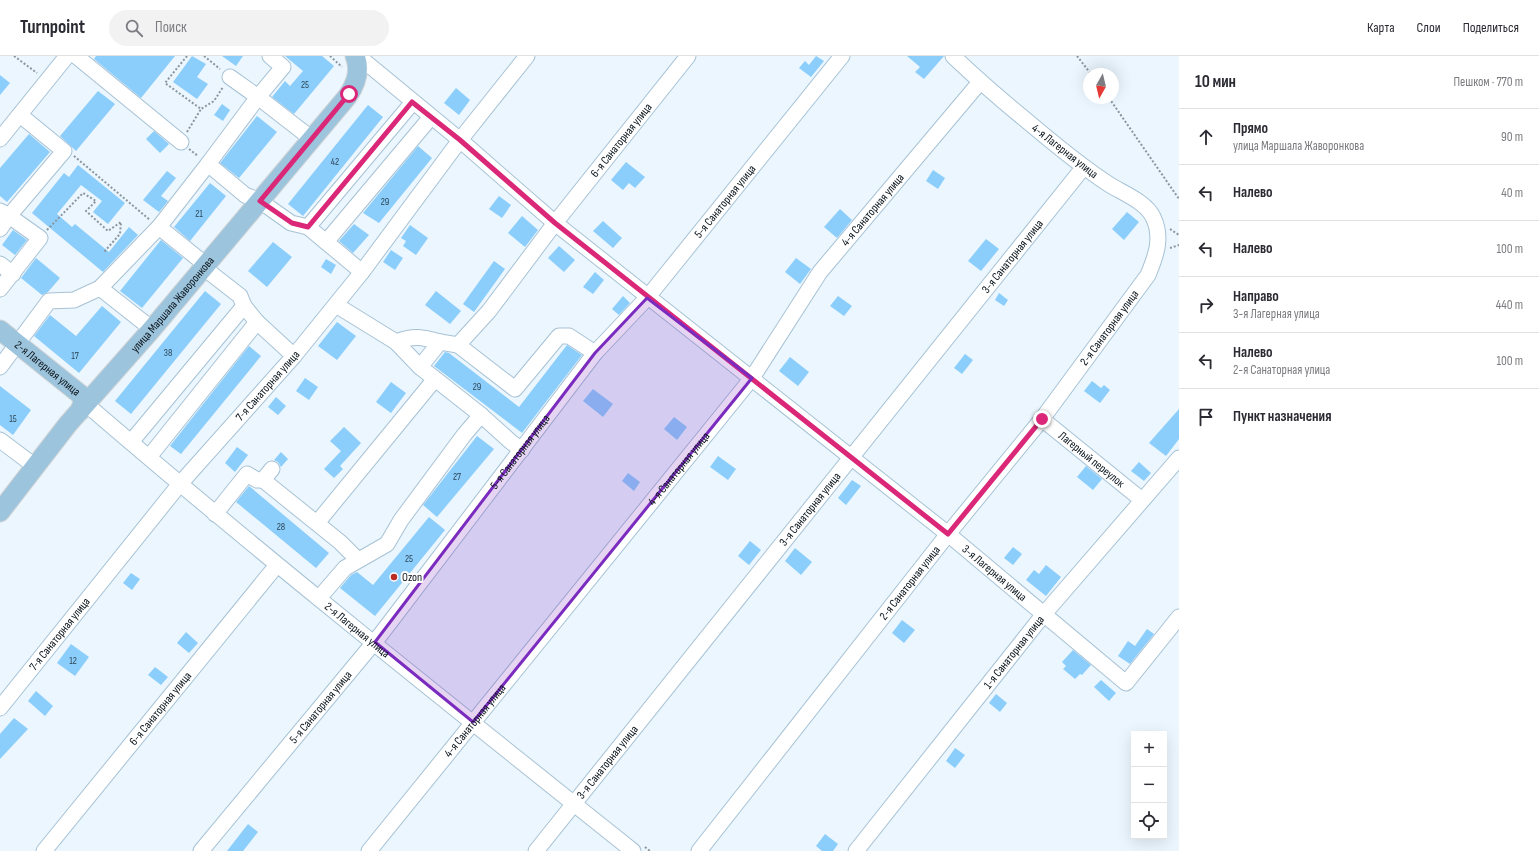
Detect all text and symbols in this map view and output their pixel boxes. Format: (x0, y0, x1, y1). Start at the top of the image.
search box (109, 10, 389, 46)
text: Turnpoint (20, 16, 85, 39)
icon: search (123, 17, 145, 39)
text: Поиск (155, 18, 187, 37)
text: Карта (1367, 19, 1395, 36)
text: Слои (1417, 19, 1441, 36)
text: Поделиться (1463, 19, 1519, 36)
north arrow (1083, 68, 1119, 104)
text: 10 мин (1195, 72, 1236, 92)
text: Пешком · 770 m (1453, 74, 1523, 90)
house number: 25 (301, 79, 309, 91)
route start (340, 85, 358, 103)
street label: 6-я Санаторная улица (587, 100, 656, 180)
text: Прямо (1233, 119, 1268, 138)
street label: 4-я Лагерная улица (1029, 121, 1101, 182)
icon: ahead (1195, 126, 1217, 148)
text: 90 m (1501, 129, 1523, 145)
text: улица Маршала Жаворонкова (1233, 138, 1364, 154)
house number: 42 (331, 156, 339, 168)
street label: 5-я Санаторная улица (691, 162, 760, 241)
street label: 4-я Санаторная улица (838, 170, 908, 249)
icon: left (1195, 182, 1217, 204)
text: Налево (1233, 183, 1273, 202)
text: 40 m (1501, 185, 1523, 201)
house number: 29 (381, 196, 389, 208)
house number: 21 (195, 208, 203, 220)
street label: 3-я Санаторная улица (979, 216, 1047, 296)
icon: left (1195, 238, 1217, 260)
text: Налево (1233, 239, 1273, 258)
text: 100 m (1496, 241, 1523, 257)
street label: улица Маршала Жаворонкова (128, 253, 218, 356)
street label: 2-я Санаторная улица (1077, 287, 1143, 369)
text: Направо (1233, 287, 1279, 306)
icon: right (1195, 294, 1217, 316)
text: 440 m (1496, 297, 1523, 313)
text: 3-я Лагерная улица (1233, 306, 1320, 322)
street label: 2-я Лагерная улица (11, 338, 83, 400)
text: Налево (1233, 343, 1273, 362)
house number: 38 (164, 347, 172, 359)
street label: 7-я Санаторная улица (233, 348, 304, 424)
house number: 17 (71, 350, 79, 362)
icon: left (1195, 350, 1217, 372)
text: 100 m (1496, 353, 1523, 369)
text: 2-я Санаторная улица (1233, 362, 1330, 378)
house number: 29 (473, 381, 481, 393)
icon: arrive (1195, 406, 1217, 428)
text: Пункт назначения (1233, 407, 1331, 426)
route end (1033, 410, 1051, 428)
street label: 5-я Санаторная улица (487, 411, 554, 492)
house number: 15 (9, 413, 17, 425)
street label: Лагерный переулок (1055, 428, 1128, 491)
street label: 4-я Санаторная улица (645, 429, 713, 509)
street label: 3-я Санаторная улица (776, 469, 844, 549)
house number: 27 (453, 471, 461, 483)
house number: 28 (277, 521, 285, 533)
street label: 3-я Лагерная улица (959, 542, 1030, 605)
street label: 2-я Санаторная улица (876, 543, 944, 623)
house number: 25 (405, 553, 413, 565)
place label: Ozon (402, 570, 422, 585)
marker: Ozon (389, 572, 399, 582)
street label: 7-я Санаторная улица (26, 594, 94, 674)
street label: 2-я Лагерная улица (321, 599, 393, 661)
street label: 1-я Санаторная улица (981, 612, 1048, 692)
house number: 12 (69, 655, 77, 667)
street label: 5-я Санаторная улица (286, 668, 355, 747)
street label: 6-я Санаторная улица (126, 669, 195, 748)
street label: 4-я Санаторная улица (441, 681, 510, 760)
street label: 3-я Санаторная улица (574, 722, 642, 802)
map controls (1131, 731, 1167, 839)
button: + (1131, 731, 1167, 767)
button: − (1131, 767, 1167, 803)
button: locate (1131, 803, 1167, 839)

